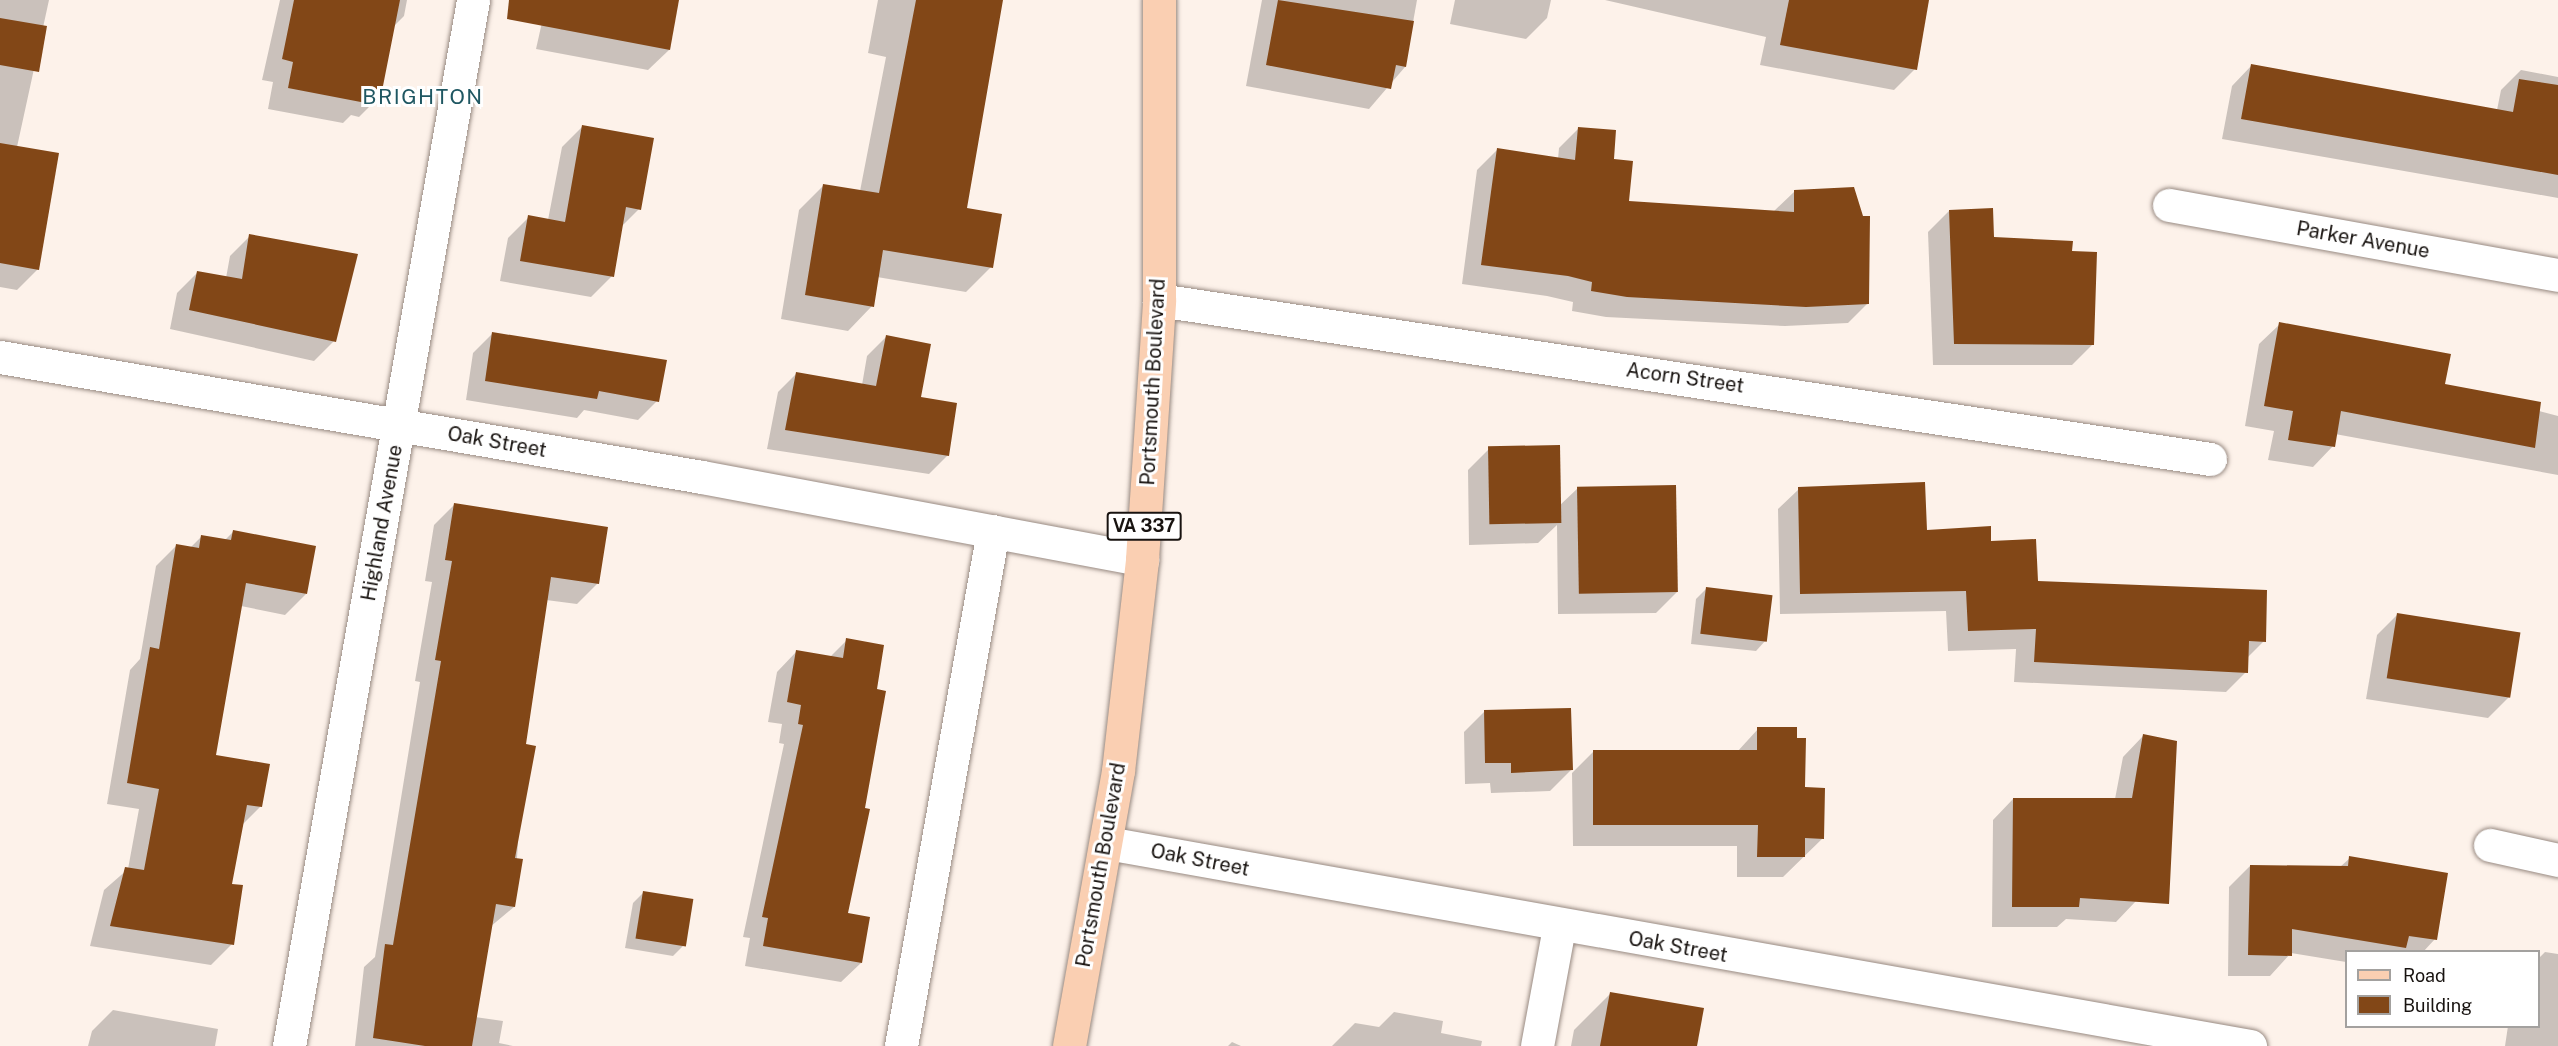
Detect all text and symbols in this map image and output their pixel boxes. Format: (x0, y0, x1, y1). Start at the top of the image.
district label: BRIGHTON (362, 84, 484, 110)
street label: Parker Avenue (2294, 216, 2432, 264)
street label: Portsmouth Boulevard (1136, 278, 1170, 486)
street label: Acorn Street (1625, 358, 1745, 398)
street label: Oak Street (446, 421, 548, 463)
street label: Highland Avenue (356, 443, 408, 603)
road number: VA 337 (1106, 511, 1182, 541)
street label: Portsmouth Boulevard (1071, 761, 1131, 969)
street label: Oak Street (1149, 839, 1251, 881)
street label: Oak Street (1627, 926, 1729, 968)
legend (2345, 950, 2540, 1028)
text: Road (2403, 965, 2446, 986)
text: Building (2403, 995, 2472, 1016)

